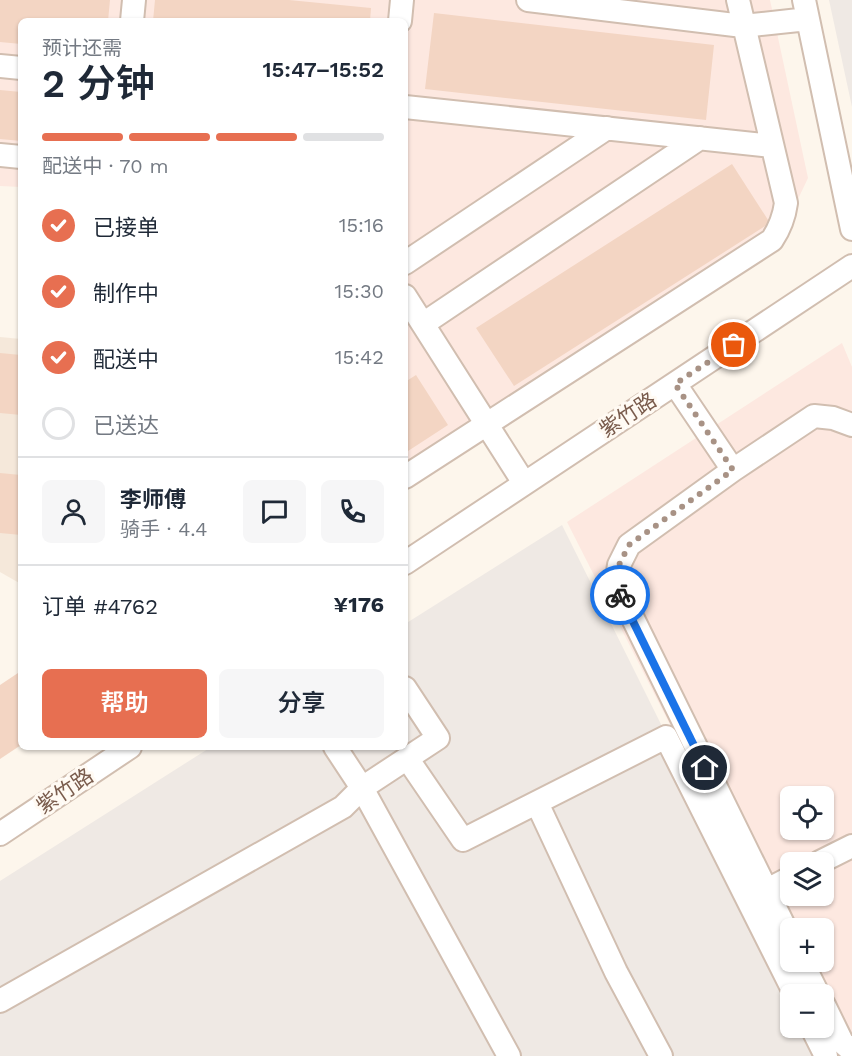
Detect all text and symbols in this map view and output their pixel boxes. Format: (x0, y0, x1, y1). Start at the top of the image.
text: 预计还需 (42, 36, 122, 60)
text: 15:47–15:52 (262, 57, 384, 82)
text: 2 分钟 (42, 61, 155, 106)
text: 配送中 · 70 m (42, 154, 169, 178)
icon: check (42, 209, 75, 242)
text: 15:16 (339, 213, 384, 237)
text: 已接单 (93, 215, 159, 240)
icon: check (42, 275, 75, 308)
text: 15:30 (335, 279, 384, 303)
text: 制作中 (93, 281, 159, 306)
pin (708, 319, 759, 370)
icon: bag (717, 328, 750, 361)
icon: check (42, 341, 75, 374)
text: 15:42 (335, 345, 384, 369)
text: 配送中 (93, 347, 159, 372)
street label: 紫竹路 (595, 387, 661, 442)
text: 已送达 (93, 413, 159, 438)
button: person (42, 480, 105, 543)
button: chat (243, 480, 306, 543)
button: phone (321, 480, 384, 543)
text: 李师傅 (120, 487, 186, 512)
text: 骑手 · 4.4 (120, 517, 208, 541)
courier (590, 565, 650, 625)
icon: bike (604, 579, 637, 612)
text: ¥176 (334, 592, 384, 617)
text: 订单 #4762 (42, 594, 158, 619)
button: 帮助 (42, 669, 207, 738)
button: 分享 (219, 669, 384, 738)
pin (679, 742, 730, 793)
icon: home (688, 751, 721, 784)
street label: 紫竹路 (32, 763, 98, 819)
map controls (780, 786, 834, 1038)
button: locate (780, 786, 834, 840)
button: layers (780, 852, 834, 906)
button: + (780, 918, 834, 972)
button: − (780, 984, 834, 1038)

